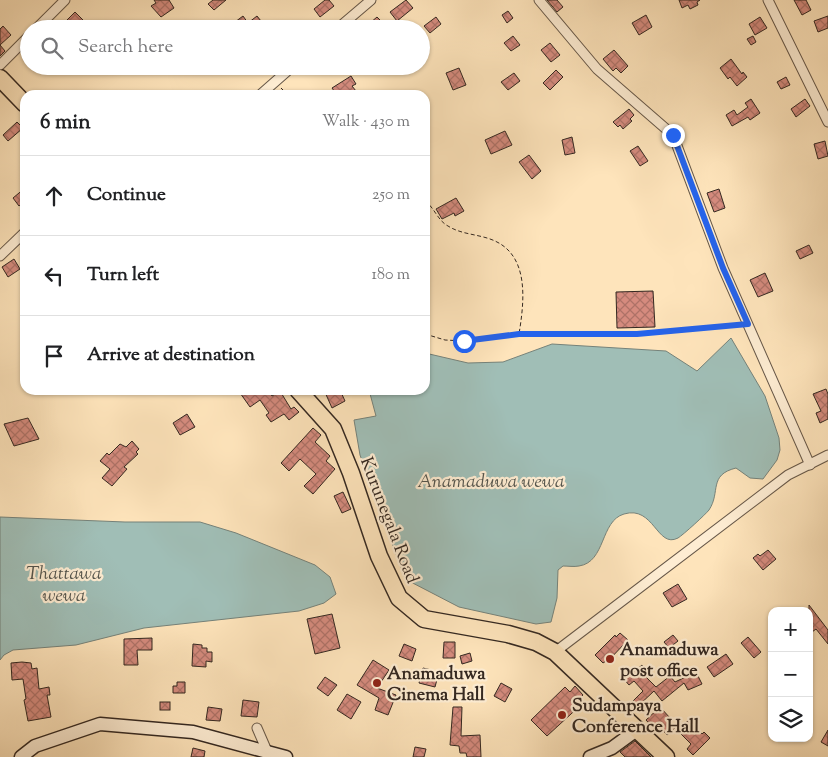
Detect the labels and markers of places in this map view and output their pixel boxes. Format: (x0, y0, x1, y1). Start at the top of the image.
place label: Anamaduwa post office (620, 638, 719, 685)
marker: Anamaduwa post office (604, 653, 616, 665)
place label: Anamaduwa Cinema Hall (387, 662, 486, 709)
marker: Anamaduwa Cinema Hall (371, 677, 383, 689)
place label: Sudampaya Conference Hall (572, 694, 700, 741)
marker: Sudampaya Conference Hall (556, 709, 568, 721)

